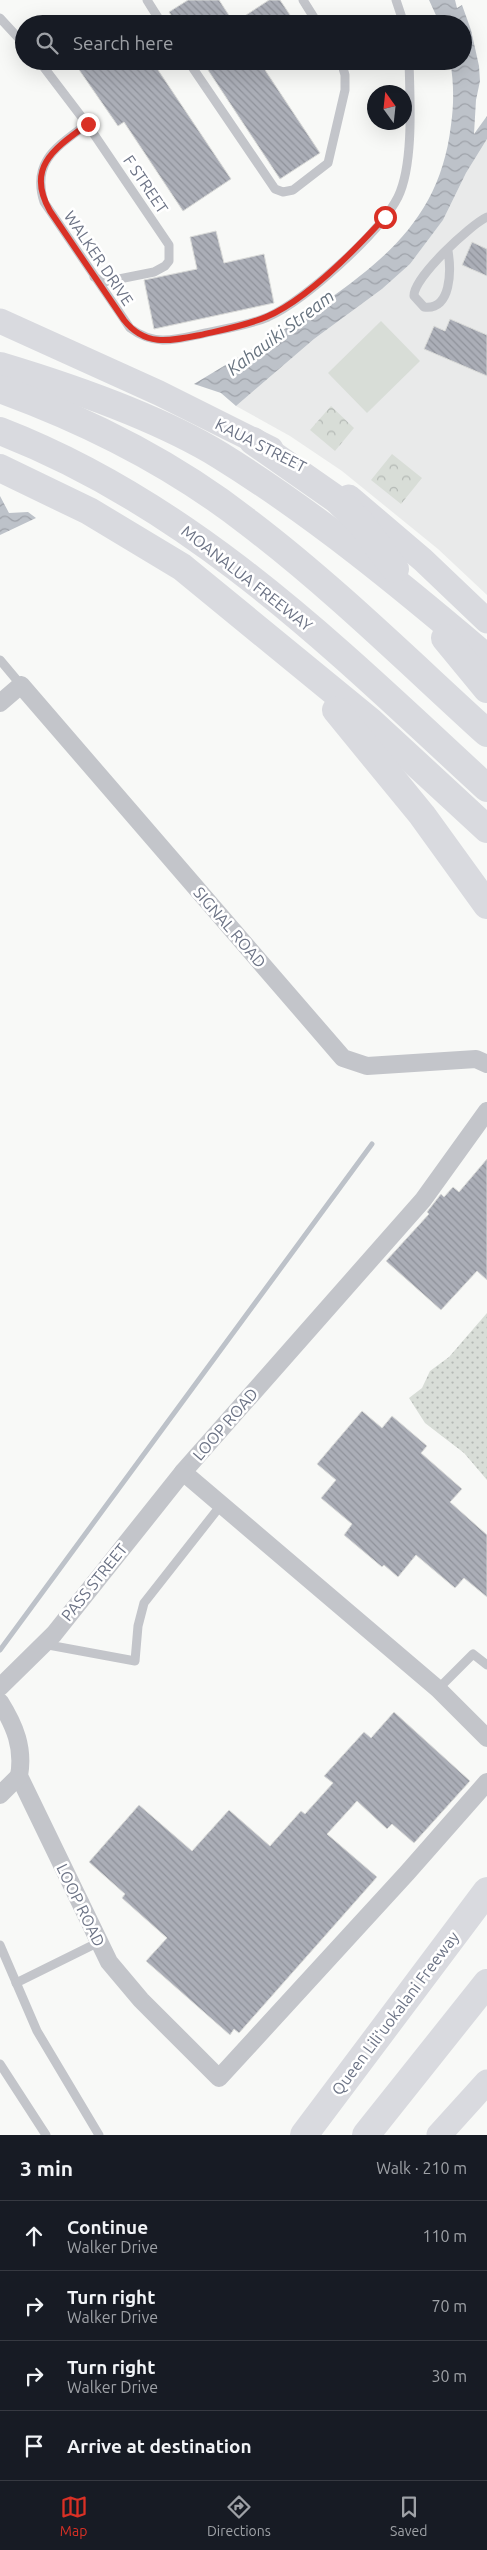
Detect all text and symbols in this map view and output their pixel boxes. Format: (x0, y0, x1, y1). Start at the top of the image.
search box (15, 15, 472, 70)
icon: search (33, 29, 61, 57)
text: Search here (73, 32, 173, 54)
north arrow (367, 85, 412, 130)
route end (77, 113, 100, 136)
street label: F STREET (120, 152, 172, 217)
route start (374, 206, 397, 229)
street label: WALKER DRIVE (61, 207, 137, 309)
water label: Kahauiki Stream (223, 285, 337, 379)
street label: KAUA STREET (213, 414, 310, 476)
street label: MOANALUA FREEWAY (178, 521, 316, 635)
street label: SIGNAL ROAD (190, 883, 270, 971)
street label: LOOP ROAD (189, 1384, 261, 1464)
street label: PASS STREET (57, 1540, 131, 1624)
street label: LOOP ROAD (53, 1861, 109, 1949)
street label: Queen Liliʻuokalani Freeway (328, 1928, 462, 2098)
text: 3 min (20, 2156, 73, 2180)
text: Walk · 210 m (376, 2159, 467, 2177)
text: Continue (67, 2216, 148, 2238)
icon: ahead (20, 2222, 48, 2250)
text: 110 m (422, 2227, 467, 2245)
text: Walker Drive (67, 2238, 158, 2256)
text: Turn right (67, 2286, 155, 2308)
icon: right (20, 2292, 48, 2320)
text: 70 m (431, 2297, 467, 2315)
text: Walker Drive (67, 2308, 158, 2326)
text: Turn right (67, 2356, 155, 2378)
icon: right (20, 2362, 48, 2390)
text: 30 m (431, 2367, 467, 2385)
text: Walker Drive (67, 2378, 158, 2396)
icon: arrive (20, 2432, 48, 2460)
text: Arrive at destination (67, 2435, 252, 2457)
tab: Map (60, 2493, 88, 2539)
tab: Directions (207, 2493, 271, 2539)
tab: Saved (390, 2493, 427, 2539)

